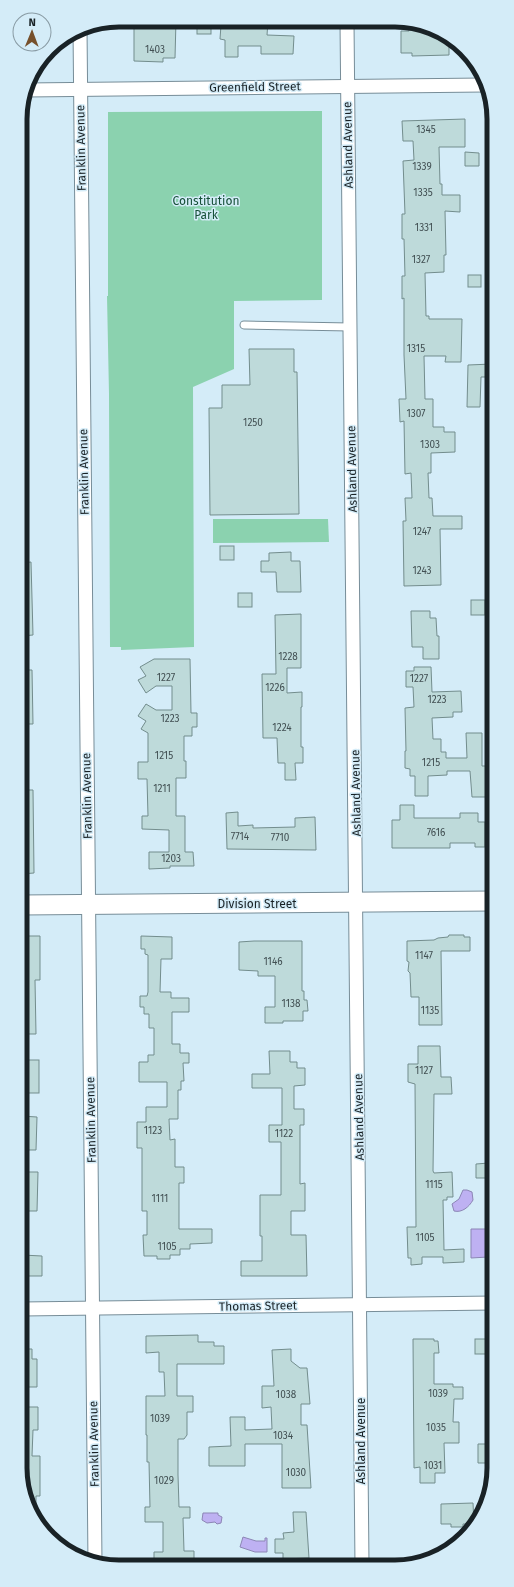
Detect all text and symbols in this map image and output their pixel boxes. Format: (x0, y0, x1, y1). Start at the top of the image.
north arrow (12, 12, 52, 52)
text: N (28, 16, 36, 29)
house number: 1403 (145, 44, 165, 56)
street label: Greenfield Street (209, 79, 302, 95)
street label: Ashland Avenue (340, 102, 356, 188)
street label: Franklin Avenue (73, 105, 89, 191)
house number: 1345 (416, 124, 436, 136)
house number: 1339 (412, 161, 432, 173)
house number: 1335 (413, 187, 433, 199)
park label: Constitution Park (173, 194, 239, 222)
house number: 1331 (415, 222, 433, 234)
house number: 1327 (412, 254, 431, 266)
house number: 1315 (407, 343, 425, 355)
house number: 1307 (406, 408, 426, 420)
house number: 1250 (243, 417, 263, 429)
street label: Ashland Avenue (344, 426, 360, 512)
street label: Franklin Avenue (76, 429, 92, 515)
house number: 1303 (420, 439, 440, 451)
house number: 1247 (413, 526, 432, 538)
house number: 1243 (412, 565, 432, 577)
house number: 1228 (278, 651, 298, 663)
house number: 1227 (157, 672, 176, 684)
house number: 1227 (410, 673, 429, 685)
house number: 1226 (265, 682, 285, 694)
house number: 1223 (427, 694, 447, 706)
house number: 1223 (160, 713, 180, 725)
house number: 1224 (272, 722, 292, 734)
house number: 1215 (155, 750, 173, 762)
street label: Ashland Avenue (348, 750, 364, 836)
street label: Franklin Avenue (79, 753, 95, 839)
house number: 1215 (422, 757, 440, 769)
house number: 1211 (153, 783, 171, 795)
house number: 7616 (427, 827, 445, 839)
house number: 7714 (231, 831, 250, 843)
house number: 7710 (271, 832, 290, 844)
house number: 1203 (161, 853, 181, 865)
street label: Division Street (217, 897, 297, 911)
house number: 1147 (415, 950, 434, 962)
house number: 1146 (263, 956, 283, 968)
house number: 1138 (281, 998, 301, 1010)
house number: 1135 (421, 1005, 439, 1017)
house number: 1127 (415, 1065, 433, 1077)
street label: Ashland Avenue (351, 1074, 367, 1160)
street label: Franklin Avenue (83, 1077, 99, 1163)
house number: 1123 (144, 1125, 162, 1137)
house number: 1122 (275, 1128, 293, 1140)
house number: 1115 (425, 1179, 443, 1191)
house number: 1111 (152, 1193, 168, 1205)
house number: 1105 (415, 1232, 435, 1244)
house number: 1105 (157, 1241, 177, 1253)
street label: Thomas Street (219, 1298, 298, 1314)
house number: 1039 (428, 1388, 448, 1400)
house number: 1038 (276, 1389, 297, 1401)
street label: Ashland Avenue (354, 1398, 368, 1484)
street label: Franklin Avenue (86, 1401, 102, 1487)
house number: 1039 (150, 1413, 170, 1425)
house number: 1035 (426, 1422, 446, 1434)
house number: 1034 (273, 1430, 294, 1442)
house number: 1031 (424, 1460, 442, 1472)
house number: 1030 (286, 1467, 307, 1479)
house number: 1029 (154, 1475, 174, 1487)

